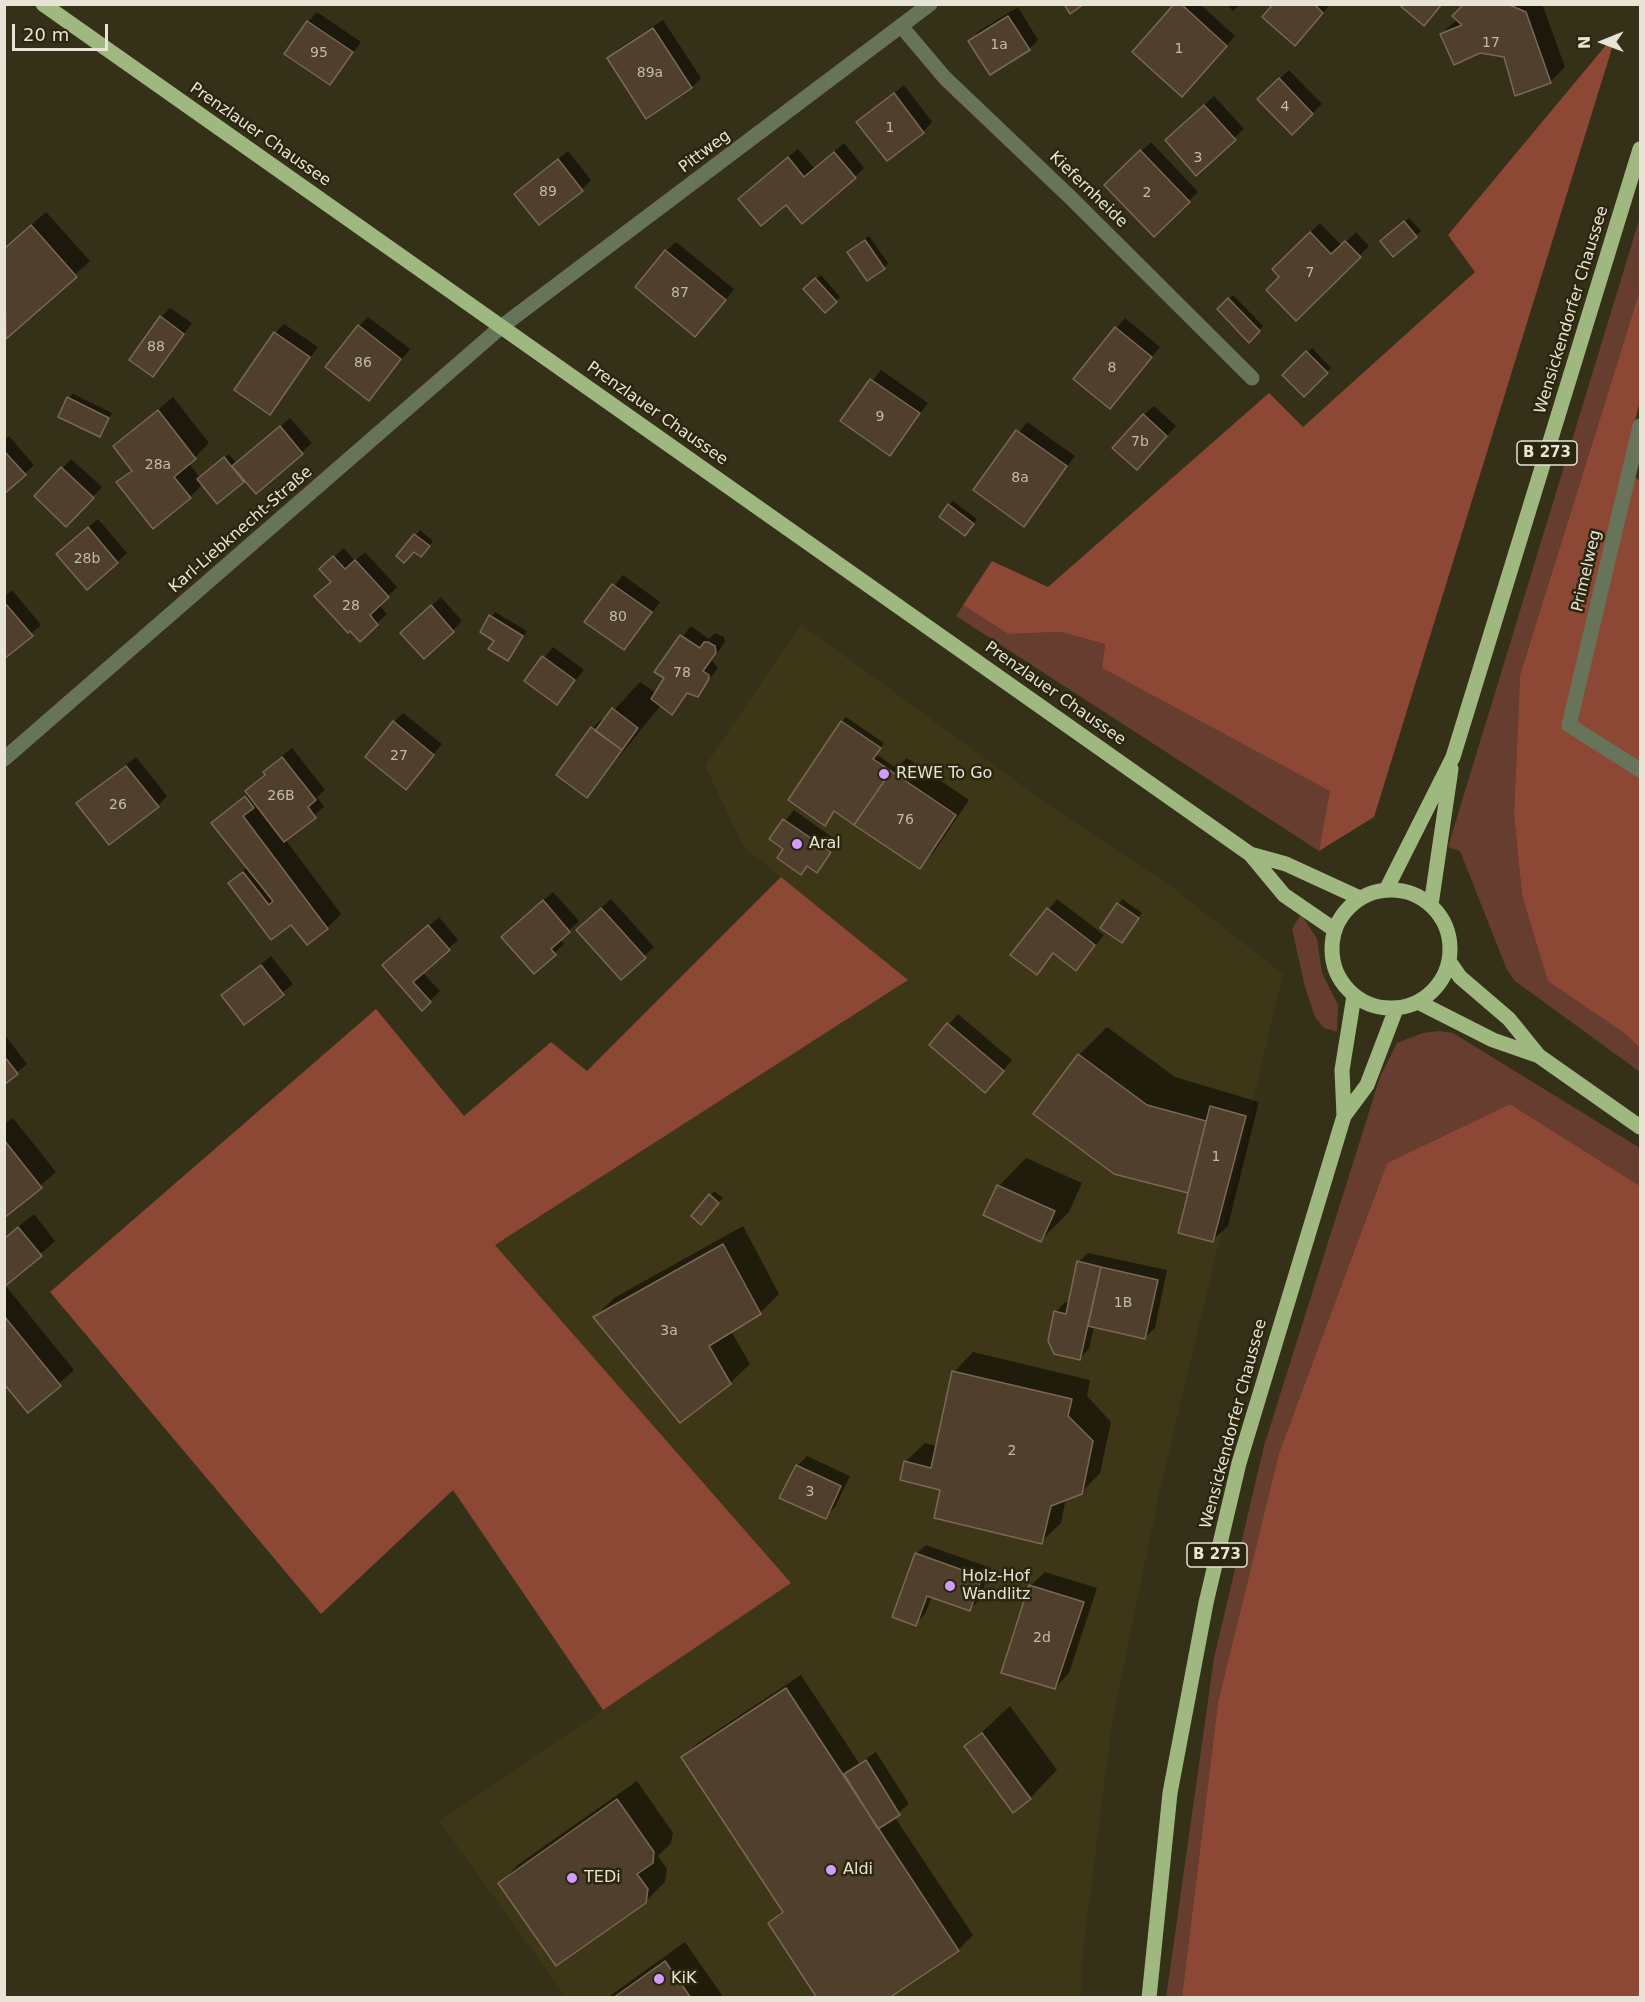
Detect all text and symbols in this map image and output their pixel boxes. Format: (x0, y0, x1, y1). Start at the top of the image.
scale bar (15, 12, 111, 50)
north arrow (1573, 12, 1633, 72)
text: 20 m (23, 24, 69, 45)
house number: 17 (1482, 35, 1500, 51)
text: N (1575, 35, 1594, 49)
house number: 1a (990, 37, 1008, 53)
house number: 1 (1175, 41, 1183, 57)
house number: 95 (310, 45, 328, 61)
house number: 89a (637, 65, 663, 81)
street label: Prenzlauer Chaussee (186, 79, 334, 191)
house number: 4 (1281, 99, 1289, 115)
house number: 1 (886, 120, 894, 136)
street label: Pittweg (676, 126, 734, 178)
street label: Kiefernheide (1045, 148, 1131, 232)
house number: 3 (1194, 150, 1202, 166)
house number: 89 (539, 184, 557, 200)
house number: 2 (1143, 185, 1151, 201)
street label: Wensickendorfer Chaussee (1531, 204, 1613, 416)
house number: 7 (1306, 265, 1314, 281)
house number: 87 (671, 285, 689, 301)
house number: 88 (147, 339, 165, 355)
house number: 86 (354, 355, 372, 371)
street label: Prenzlauer Chaussee (583, 358, 731, 470)
house number: 8 (1108, 360, 1116, 376)
house number: 9 (876, 409, 884, 425)
house number: 7b (1131, 434, 1149, 450)
road number: B 273 (1517, 441, 1577, 465)
house number: 28a (145, 457, 171, 473)
street label: Karl-Liebknecht-Straße (166, 463, 316, 597)
house number: 8a (1011, 470, 1029, 486)
street label: Primelweg (1568, 528, 1606, 614)
house number: 28b (74, 551, 100, 567)
house number: 28 (342, 598, 360, 614)
house number: 80 (609, 609, 627, 625)
street label: Prenzlauer Chaussee (981, 638, 1129, 750)
house number: 78 (673, 665, 691, 681)
house number: 27 (390, 748, 408, 764)
place label: REWE To Go (896, 764, 992, 784)
marker: REWE To Go (877, 767, 891, 781)
house number: 26B (267, 788, 295, 804)
house number: 26 (109, 797, 127, 813)
house number: 76 (896, 812, 914, 828)
place label: Aral (809, 834, 841, 854)
marker: Aral (790, 837, 804, 851)
house number: 1 (1212, 1149, 1220, 1165)
house number: 1B (1114, 1295, 1132, 1311)
street label: Wensickendorfer Chaussee (1197, 1317, 1271, 1531)
house number: 3a (660, 1323, 678, 1339)
house number: 2 (1008, 1443, 1016, 1459)
house number: 3 (806, 1484, 814, 1500)
road number: B 273 (1187, 1543, 1247, 1567)
place label: Holz-Hof Wandlitz (962, 1567, 1030, 1605)
marker: Holz-Hof Wandlitz (943, 1579, 957, 1593)
house number: 2d (1033, 1630, 1051, 1646)
place label: Aldi (843, 1860, 873, 1880)
marker: Aldi (824, 1863, 838, 1877)
place label: TEDi (584, 1868, 621, 1888)
marker: TEDi (565, 1871, 579, 1885)
place label: KiK (671, 1969, 696, 1989)
marker: KiK (652, 1972, 666, 1986)

